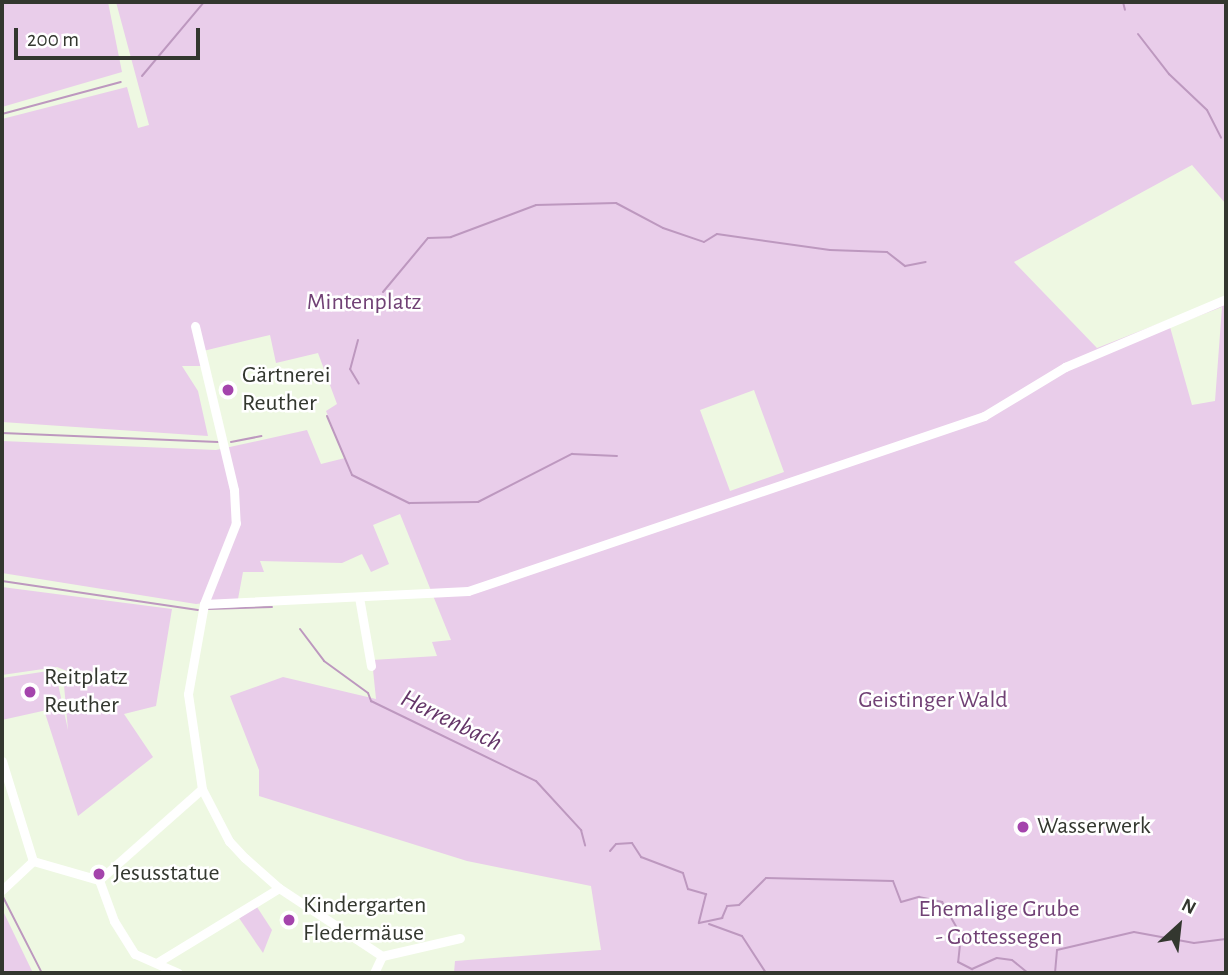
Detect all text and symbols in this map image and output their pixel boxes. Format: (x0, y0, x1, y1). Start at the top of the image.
scale bar (18, 14, 203, 58)
text: 200 m (27, 29, 79, 50)
park label: Mintenplatz (307, 289, 421, 317)
place label: Gärtnerei Reuther (242, 362, 330, 418)
marker: Gärtnerei Reuther (220, 382, 236, 398)
place label: Reitplatz Reuther (44, 664, 128, 720)
water label: Herrenbach (395, 683, 507, 759)
marker: Reitplatz Reuther (22, 684, 38, 700)
park label: Geistinger Wald (858, 687, 1008, 715)
place label: Wasserwerk (1037, 813, 1151, 841)
marker: Wasserwerk (1015, 819, 1031, 835)
place label: Jesusstatue (113, 860, 220, 888)
marker: Jesusstatue (91, 866, 107, 882)
north arrow (1144, 891, 1214, 961)
place label: Kindergarten Fledermäuse (303, 892, 426, 948)
text: N (1179, 895, 1199, 918)
park label: Ehemalige Grube - Gottessegen (918, 896, 1080, 952)
marker: Kindergarten Fledermäuse (281, 912, 297, 928)

